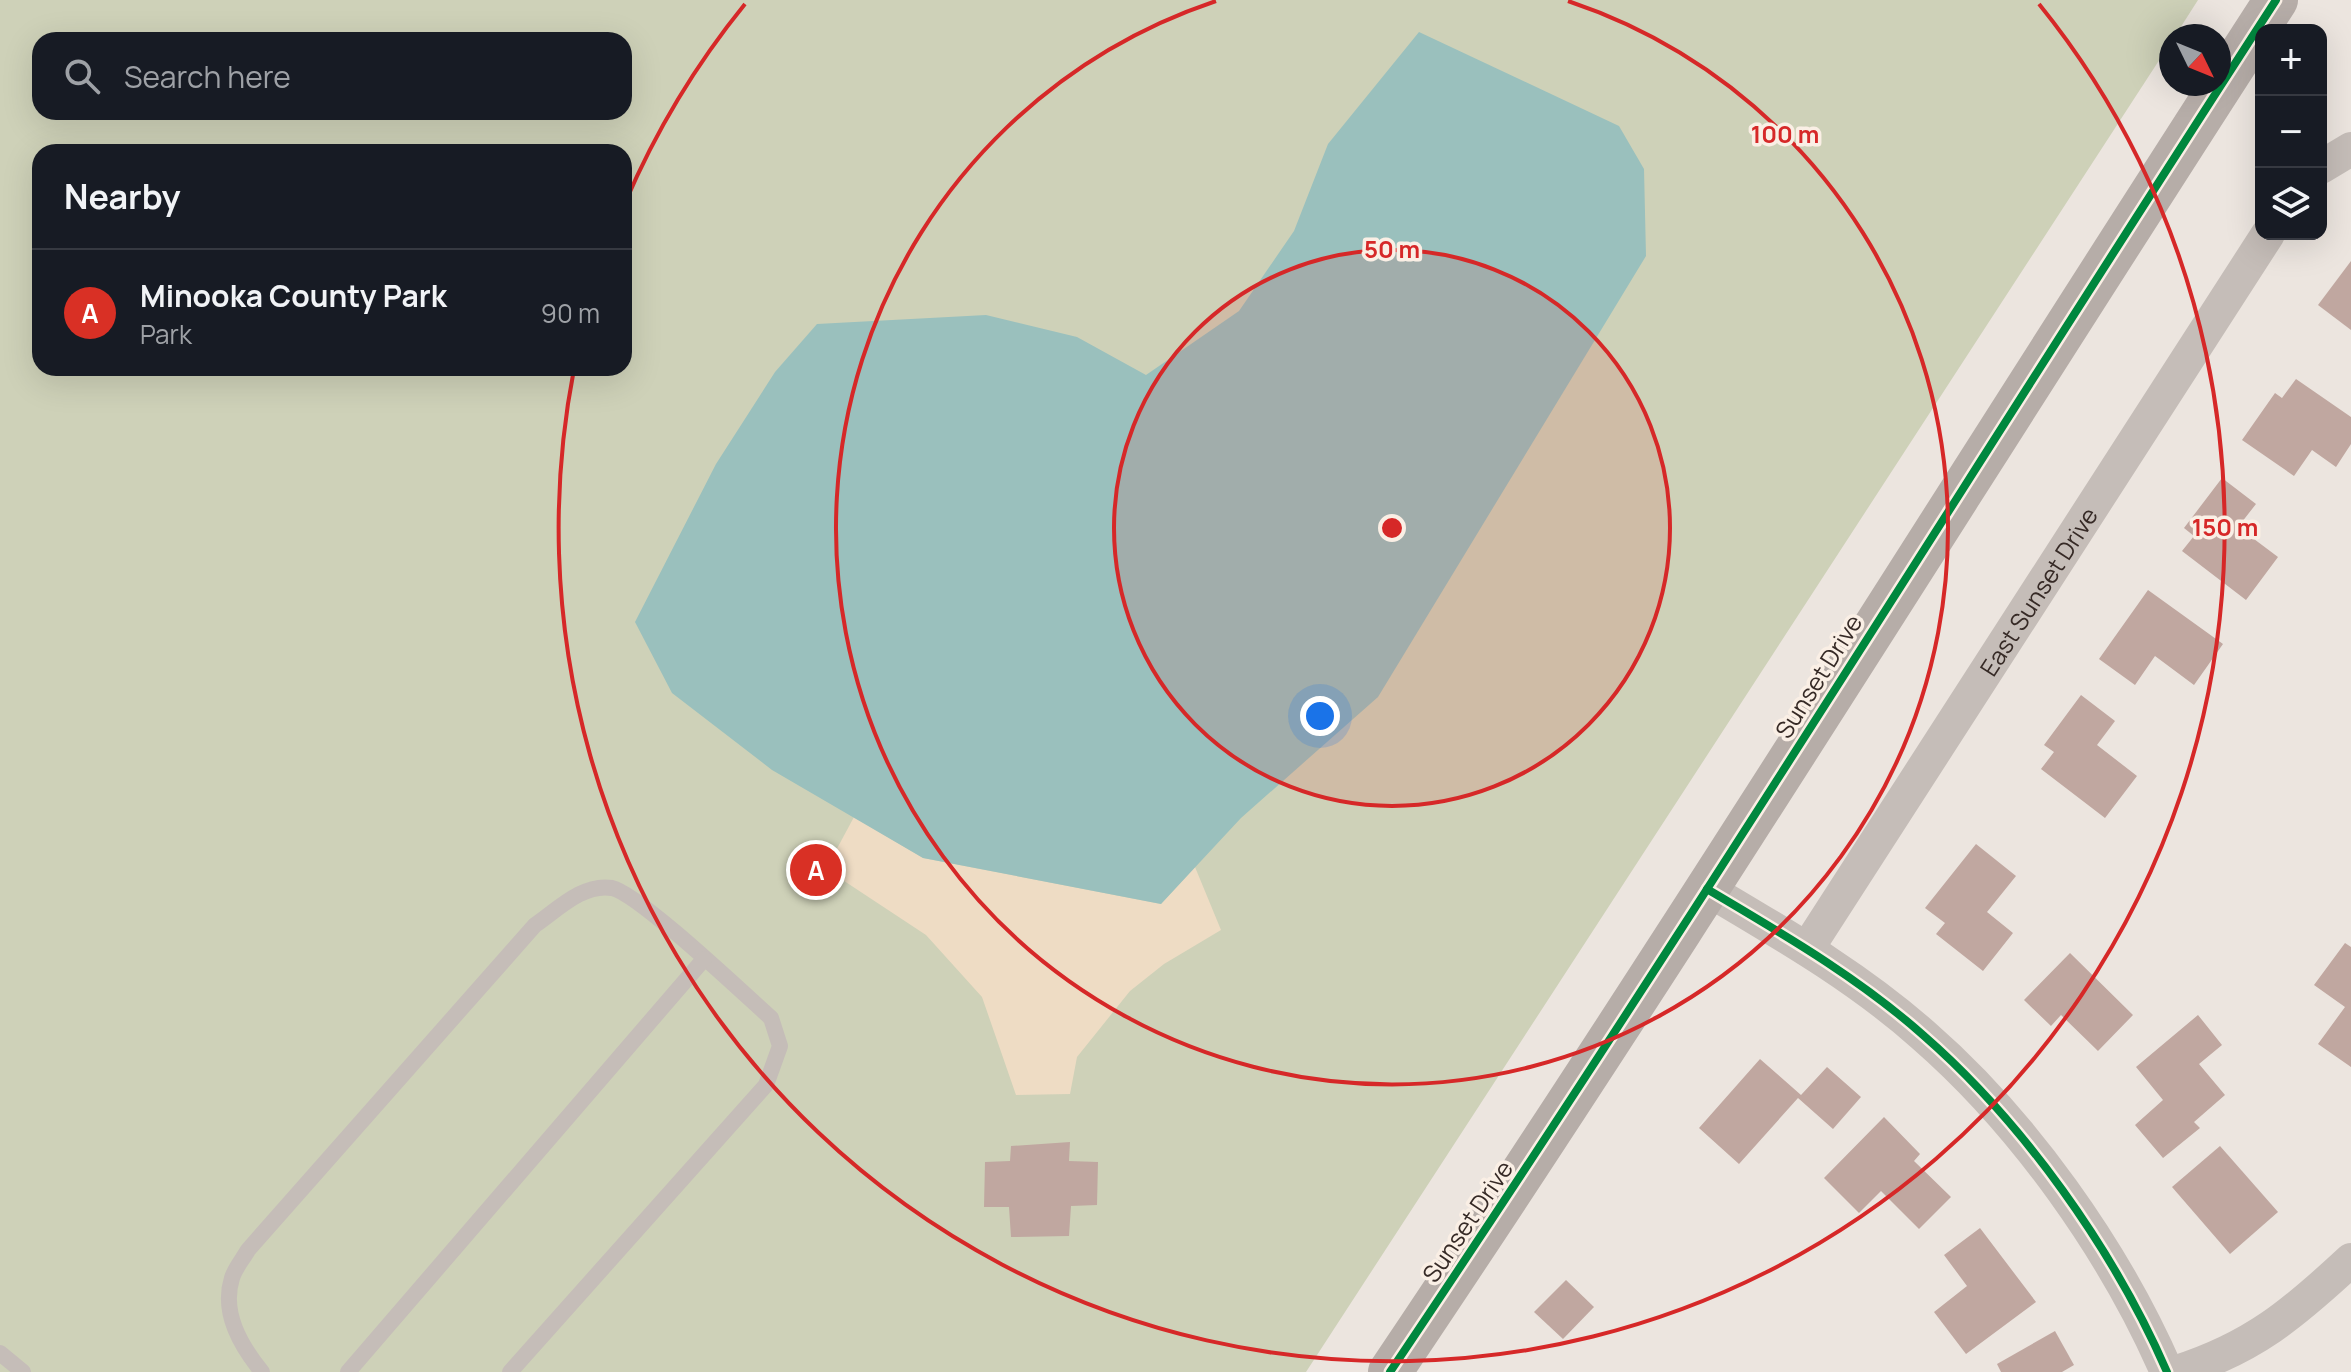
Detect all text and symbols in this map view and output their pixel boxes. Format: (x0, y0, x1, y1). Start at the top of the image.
north arrow (2159, 24, 2231, 96)
map controls (2255, 24, 2327, 240)
button: + (2255, 24, 2327, 96)
search box (32, 32, 632, 120)
icon: search (60, 54, 104, 98)
text: Search here (124, 56, 291, 97)
button: − (2255, 96, 2327, 168)
text: 100 m (1751, 117, 1819, 150)
button: layers (2255, 168, 2327, 240)
text: Nearby (64, 173, 180, 219)
text: 50 m (1364, 232, 1420, 265)
text: Minooka County Park (140, 275, 447, 316)
text: A (81, 295, 99, 331)
text: 90 m (541, 295, 600, 331)
text: Park (140, 316, 192, 352)
street label: East Sunset Drive (1971, 500, 2104, 682)
text: 150 m (2192, 510, 2258, 543)
centre of rings (1378, 514, 1406, 542)
street label: Sunset Drive (1767, 608, 1869, 744)
your location (1300, 696, 1340, 736)
pin: A (790, 840, 842, 900)
street label: Sunset Drive (1414, 1154, 1520, 1288)

